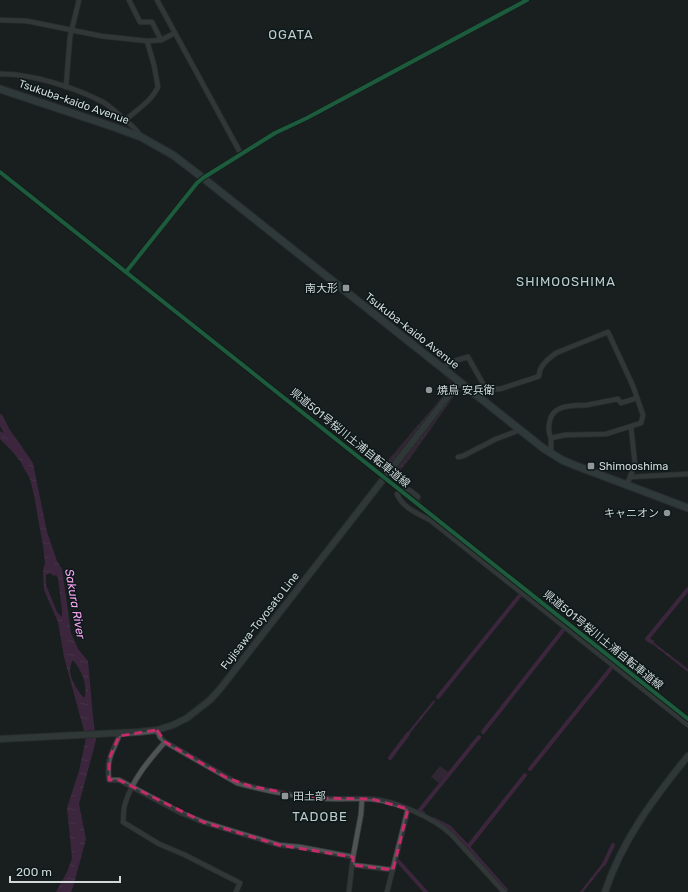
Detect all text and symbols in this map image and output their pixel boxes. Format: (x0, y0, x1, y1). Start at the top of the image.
district label: OGATA (268, 27, 314, 42)
street label: Tsukuba-kaido Avenue (17, 77, 131, 127)
district label: SHIMOOSHIMA (516, 274, 616, 289)
place label: 南大形 (305, 282, 338, 295)
marker: 南大形 (341, 283, 351, 293)
street label: Tsukuba-kaido Avenue (362, 290, 462, 372)
place label: 焼鳥 安兵衛 (437, 384, 495, 397)
marker: 焼鳥 安兵衛 (424, 385, 434, 395)
street label: 県道501号桜川土浦自転車道線 (288, 386, 412, 490)
place label: Shimooshima (599, 460, 668, 473)
marker: Shimooshima (586, 461, 596, 471)
place label: キャニオン (604, 507, 659, 520)
marker: キャニオン (662, 508, 672, 518)
water label: Sakura River (62, 568, 88, 641)
street label: Fujisawa-Toyosato Line (218, 570, 302, 672)
street label: 県道501号桜川土浦自転車道線 (541, 588, 665, 692)
place label: 田土部 (293, 790, 326, 803)
marker: 田土部 (280, 791, 290, 801)
district label: TADOBE (292, 809, 348, 824)
scale bar (10, 858, 120, 884)
text: 200 m (16, 865, 52, 879)

